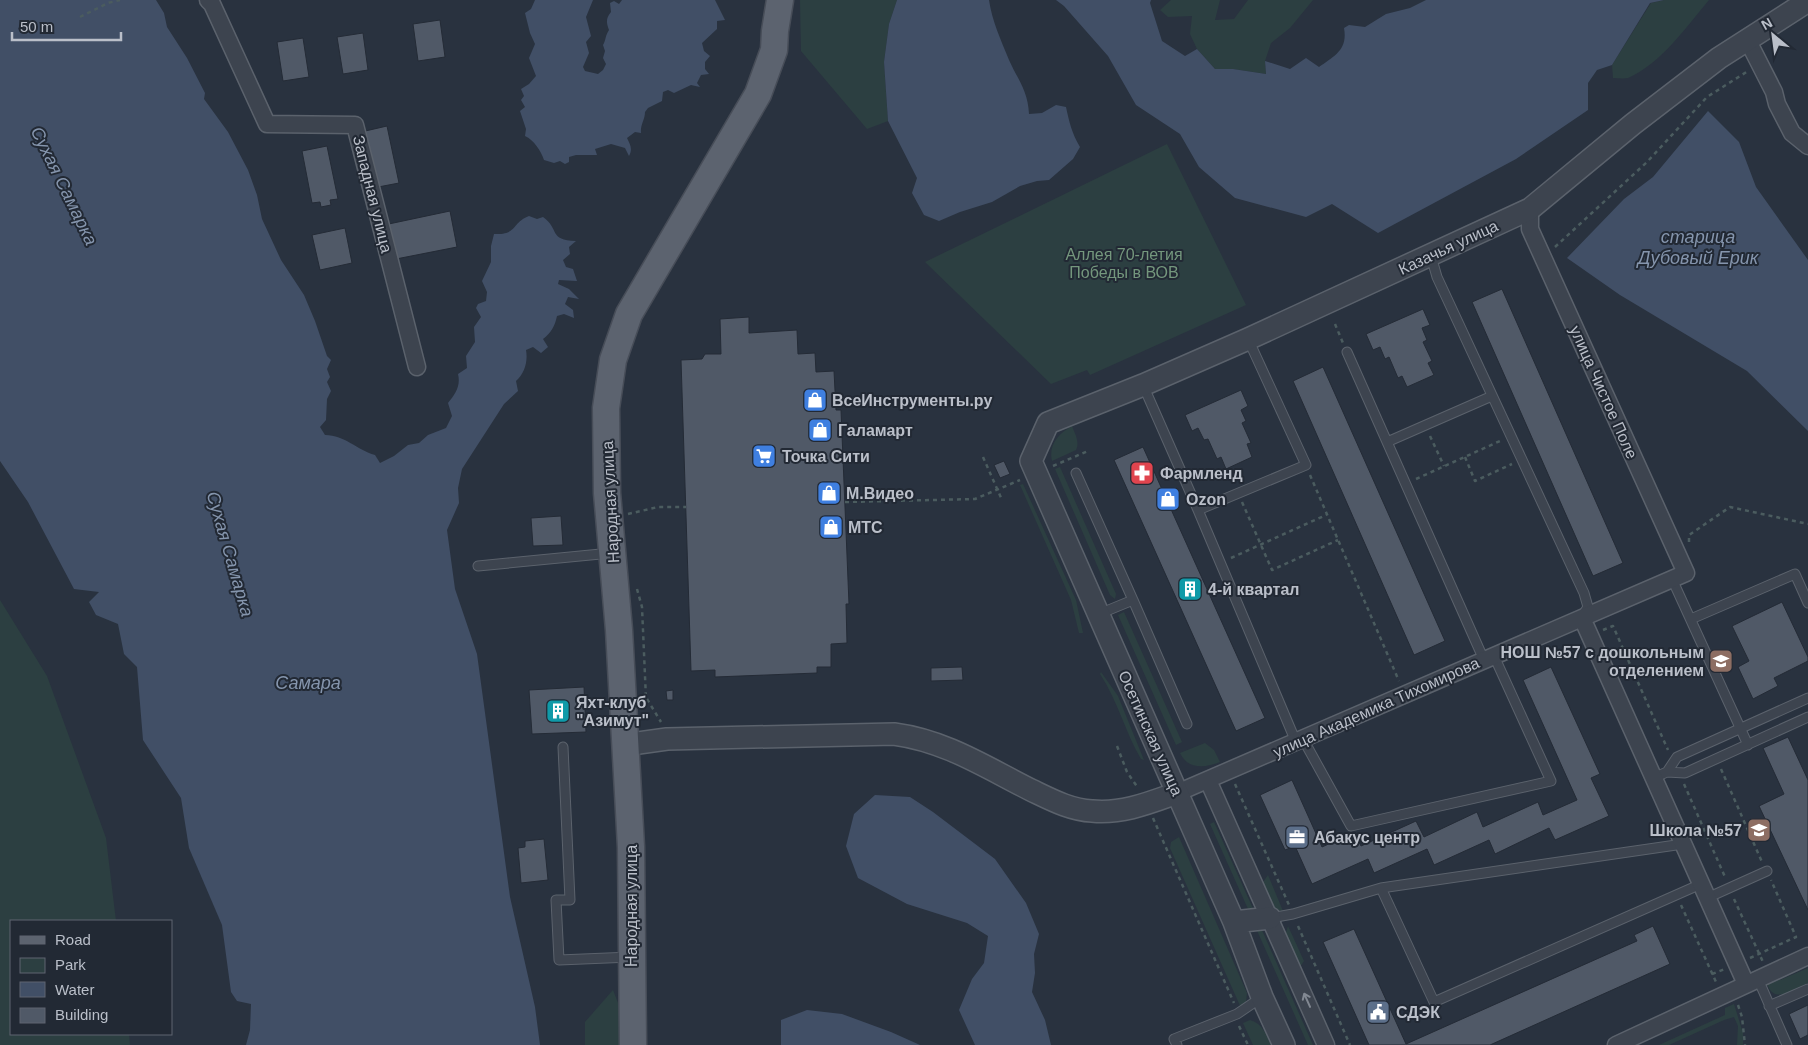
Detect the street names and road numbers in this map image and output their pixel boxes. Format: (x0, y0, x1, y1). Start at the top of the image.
street label: Западная улица (350, 134, 395, 255)
street label: Казачья улица (1396, 217, 1501, 278)
street label: улица Чистое Поле (1567, 323, 1641, 461)
street label: Народная улица (599, 440, 622, 563)
street label: улица Академика Тихомирова (1270, 654, 1482, 761)
street label: Осетинская улица (1115, 668, 1186, 799)
street label: Народная улица (623, 845, 640, 967)

